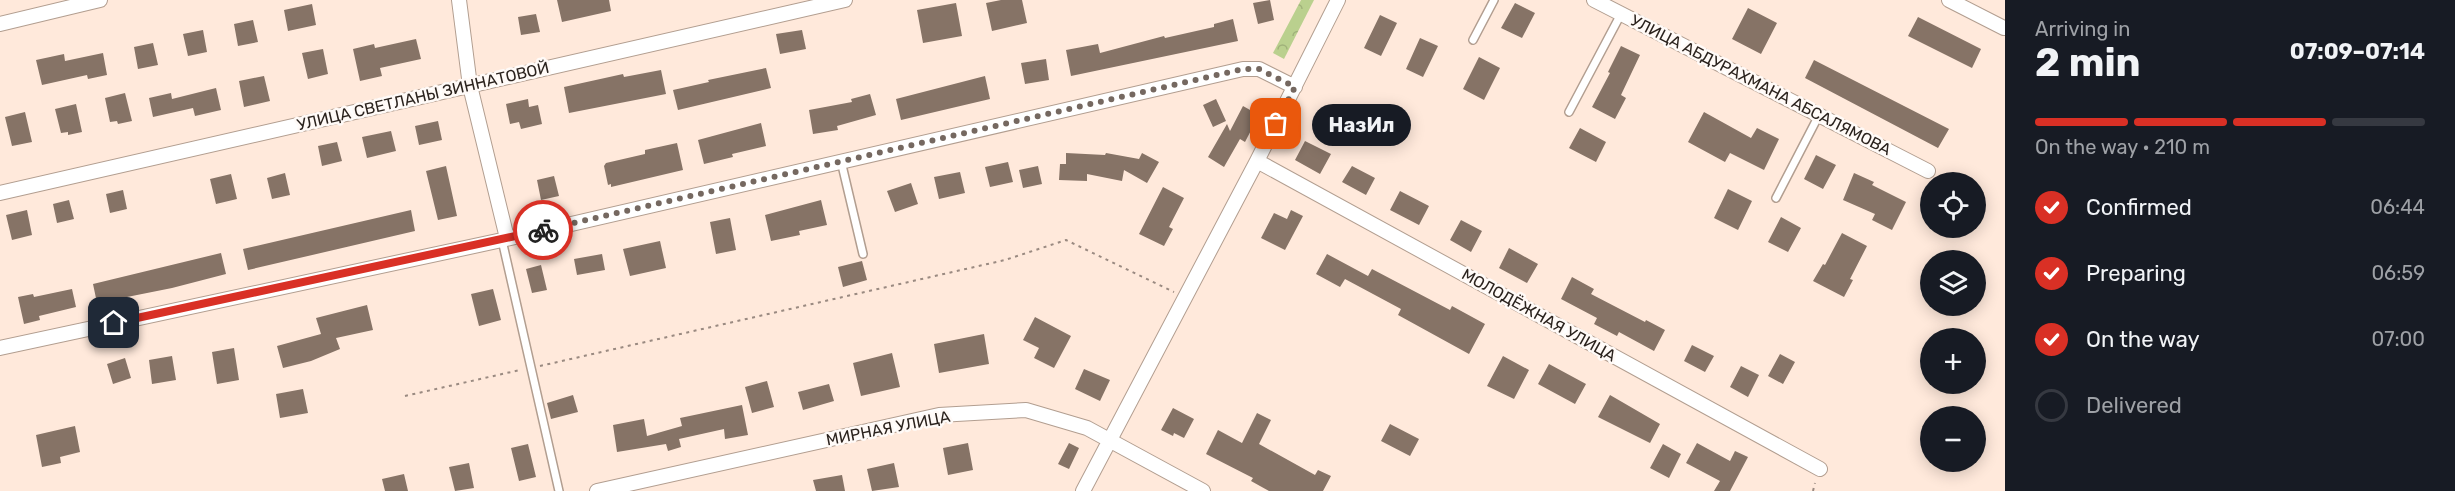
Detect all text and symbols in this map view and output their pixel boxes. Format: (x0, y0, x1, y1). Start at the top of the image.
street label: УЛИЦА АБДУРАХМАНА АБСАЛЯМОВА (1628, 11, 1895, 159)
text: Arriving in (2035, 17, 2130, 41)
text: 07:09–07:14 (2290, 38, 2425, 65)
text: 2 min (2035, 40, 2141, 86)
street label: УЛИЦА СВЕТЛАНЫ ЗИННАТОВОЙ (295, 58, 551, 134)
pin (1250, 98, 1301, 149)
callout: НазИл (1312, 103, 1411, 145)
icon: bag (1259, 107, 1292, 140)
text: НазИл (1329, 113, 1394, 137)
text: On the way · 210 m (2035, 135, 2210, 159)
map controls (1920, 172, 1986, 472)
button: locate (1920, 172, 1986, 238)
icon: check (2035, 191, 2068, 224)
text: Confirmed (2086, 194, 2192, 221)
text: 06:44 (2370, 195, 2425, 219)
courier (513, 200, 573, 260)
icon: bike (527, 214, 560, 247)
button: layers (1920, 250, 1986, 316)
icon: check (2035, 257, 2068, 290)
text: Preparing (2086, 260, 2186, 287)
text: 06:59 (2371, 261, 2425, 285)
street label: МОЛОДЁЖНАЯ УЛИЦА (1459, 265, 1620, 366)
pin (88, 297, 139, 348)
icon: home (97, 306, 130, 339)
icon: check (2035, 323, 2068, 356)
text: On the way (2086, 326, 2200, 353)
text: 07:00 (2372, 327, 2425, 351)
button: + (1920, 328, 1986, 394)
text: Delivered (2086, 392, 2182, 419)
button: − (1920, 406, 1986, 472)
street label: МИРНАЯ УЛИЦА (824, 407, 952, 449)

